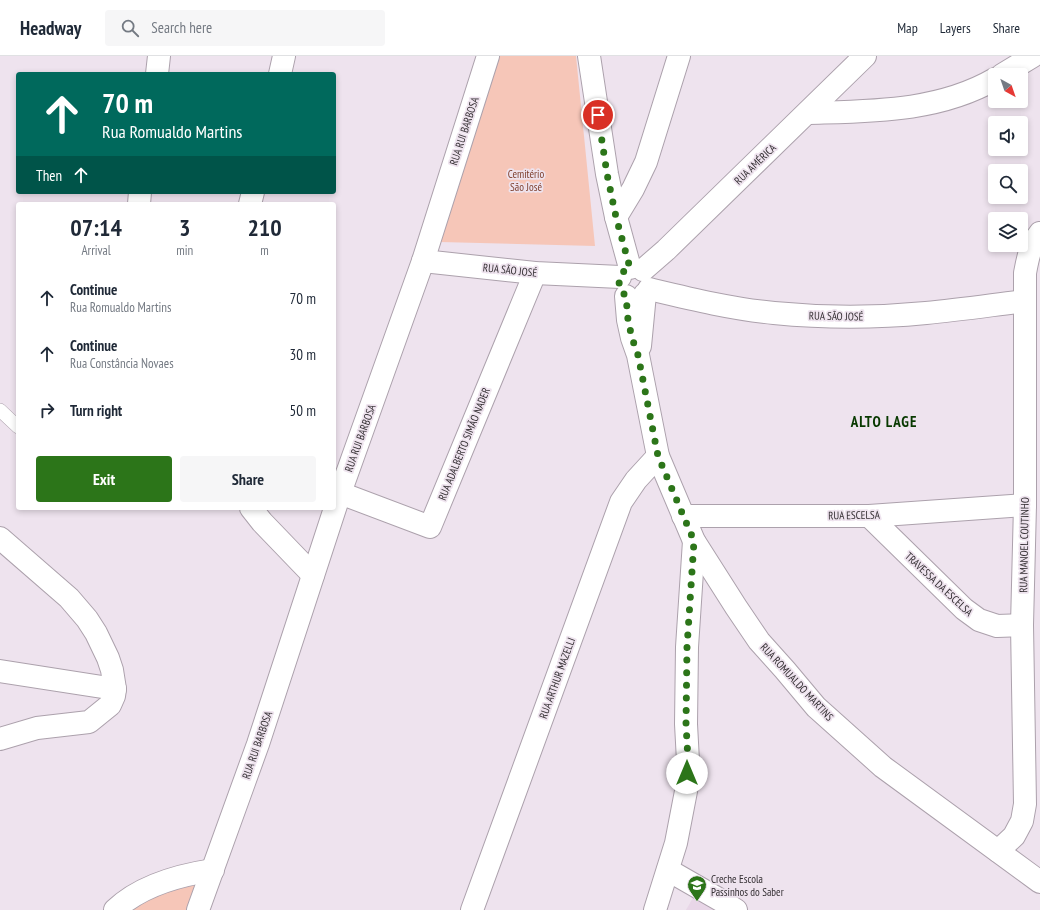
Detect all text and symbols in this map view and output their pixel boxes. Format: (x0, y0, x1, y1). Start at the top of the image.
search box (105, 10, 385, 46)
text: Headway (20, 16, 81, 40)
icon: search (119, 17, 141, 39)
text: Search here (151, 18, 212, 37)
text: Map (897, 19, 918, 37)
text: Layers (940, 19, 971, 37)
text: Share (993, 19, 1020, 37)
north arrow (988, 68, 1028, 108)
map controls (988, 68, 1028, 252)
text: 70 m (102, 84, 153, 121)
icon: ahead (36, 88, 88, 140)
street label: RUA RUI BARBOSA (446, 94, 482, 167)
pin (581, 98, 615, 132)
icon: arrive (587, 104, 609, 126)
button: sound (988, 116, 1028, 156)
text: Rua Romualdo Martins (102, 120, 242, 143)
street label: RUA AMÉRICA (731, 140, 779, 187)
icon: ahead (70, 164, 92, 186)
button: search (988, 164, 1028, 204)
text: Then (36, 166, 62, 185)
park label: Cemitério São José (508, 167, 544, 194)
text: 07:14 (70, 212, 122, 243)
text: 3 (179, 212, 190, 243)
text: 210 (247, 212, 282, 243)
button: layers (988, 212, 1028, 252)
text: Arrival (81, 242, 111, 259)
text: min (176, 242, 193, 259)
text: m (260, 242, 269, 259)
street label: RUA SÃO JOSÉ (482, 260, 538, 280)
text: Continue (70, 280, 117, 299)
icon: ahead (36, 287, 58, 309)
text: 70 m (290, 289, 316, 308)
text: Rua Romualdo Martins (70, 299, 171, 316)
street label: RUA SÃO JOSÉ (809, 309, 864, 323)
text: Continue (70, 336, 117, 355)
icon: ahead (36, 343, 58, 365)
text: 30 m (290, 345, 316, 364)
text: Rua Constância Novaes (70, 355, 174, 372)
street label: RUA ADALBERTO SIMÃO NADER (435, 386, 493, 502)
icon: right (36, 399, 58, 421)
text: Turn right (70, 401, 122, 420)
text: 50 m (290, 401, 316, 420)
street label: RUA RUI BARBOSA (341, 402, 379, 474)
district label: ALTO LAGE (850, 412, 917, 431)
button: Exit (36, 456, 172, 502)
button: Share (180, 456, 316, 502)
street label: RUA MANOEL COUTINHO (1016, 497, 1032, 593)
street label: RUA ESCELSA (828, 508, 881, 522)
street label: TRAVESSA DA ESCELSA (902, 549, 976, 619)
street label: RUA ARTHUR MAZELLI (536, 636, 578, 720)
street label: RUA ROMUALDO MARTINS (757, 640, 837, 724)
street label: RUA RUI BARBOSA (239, 708, 275, 781)
position arrow (666, 752, 708, 794)
place label: Creche Escola Passinhos do Saber (711, 872, 784, 899)
school or university icon: Creche Escola Passinhos do Saber (686, 874, 708, 902)

